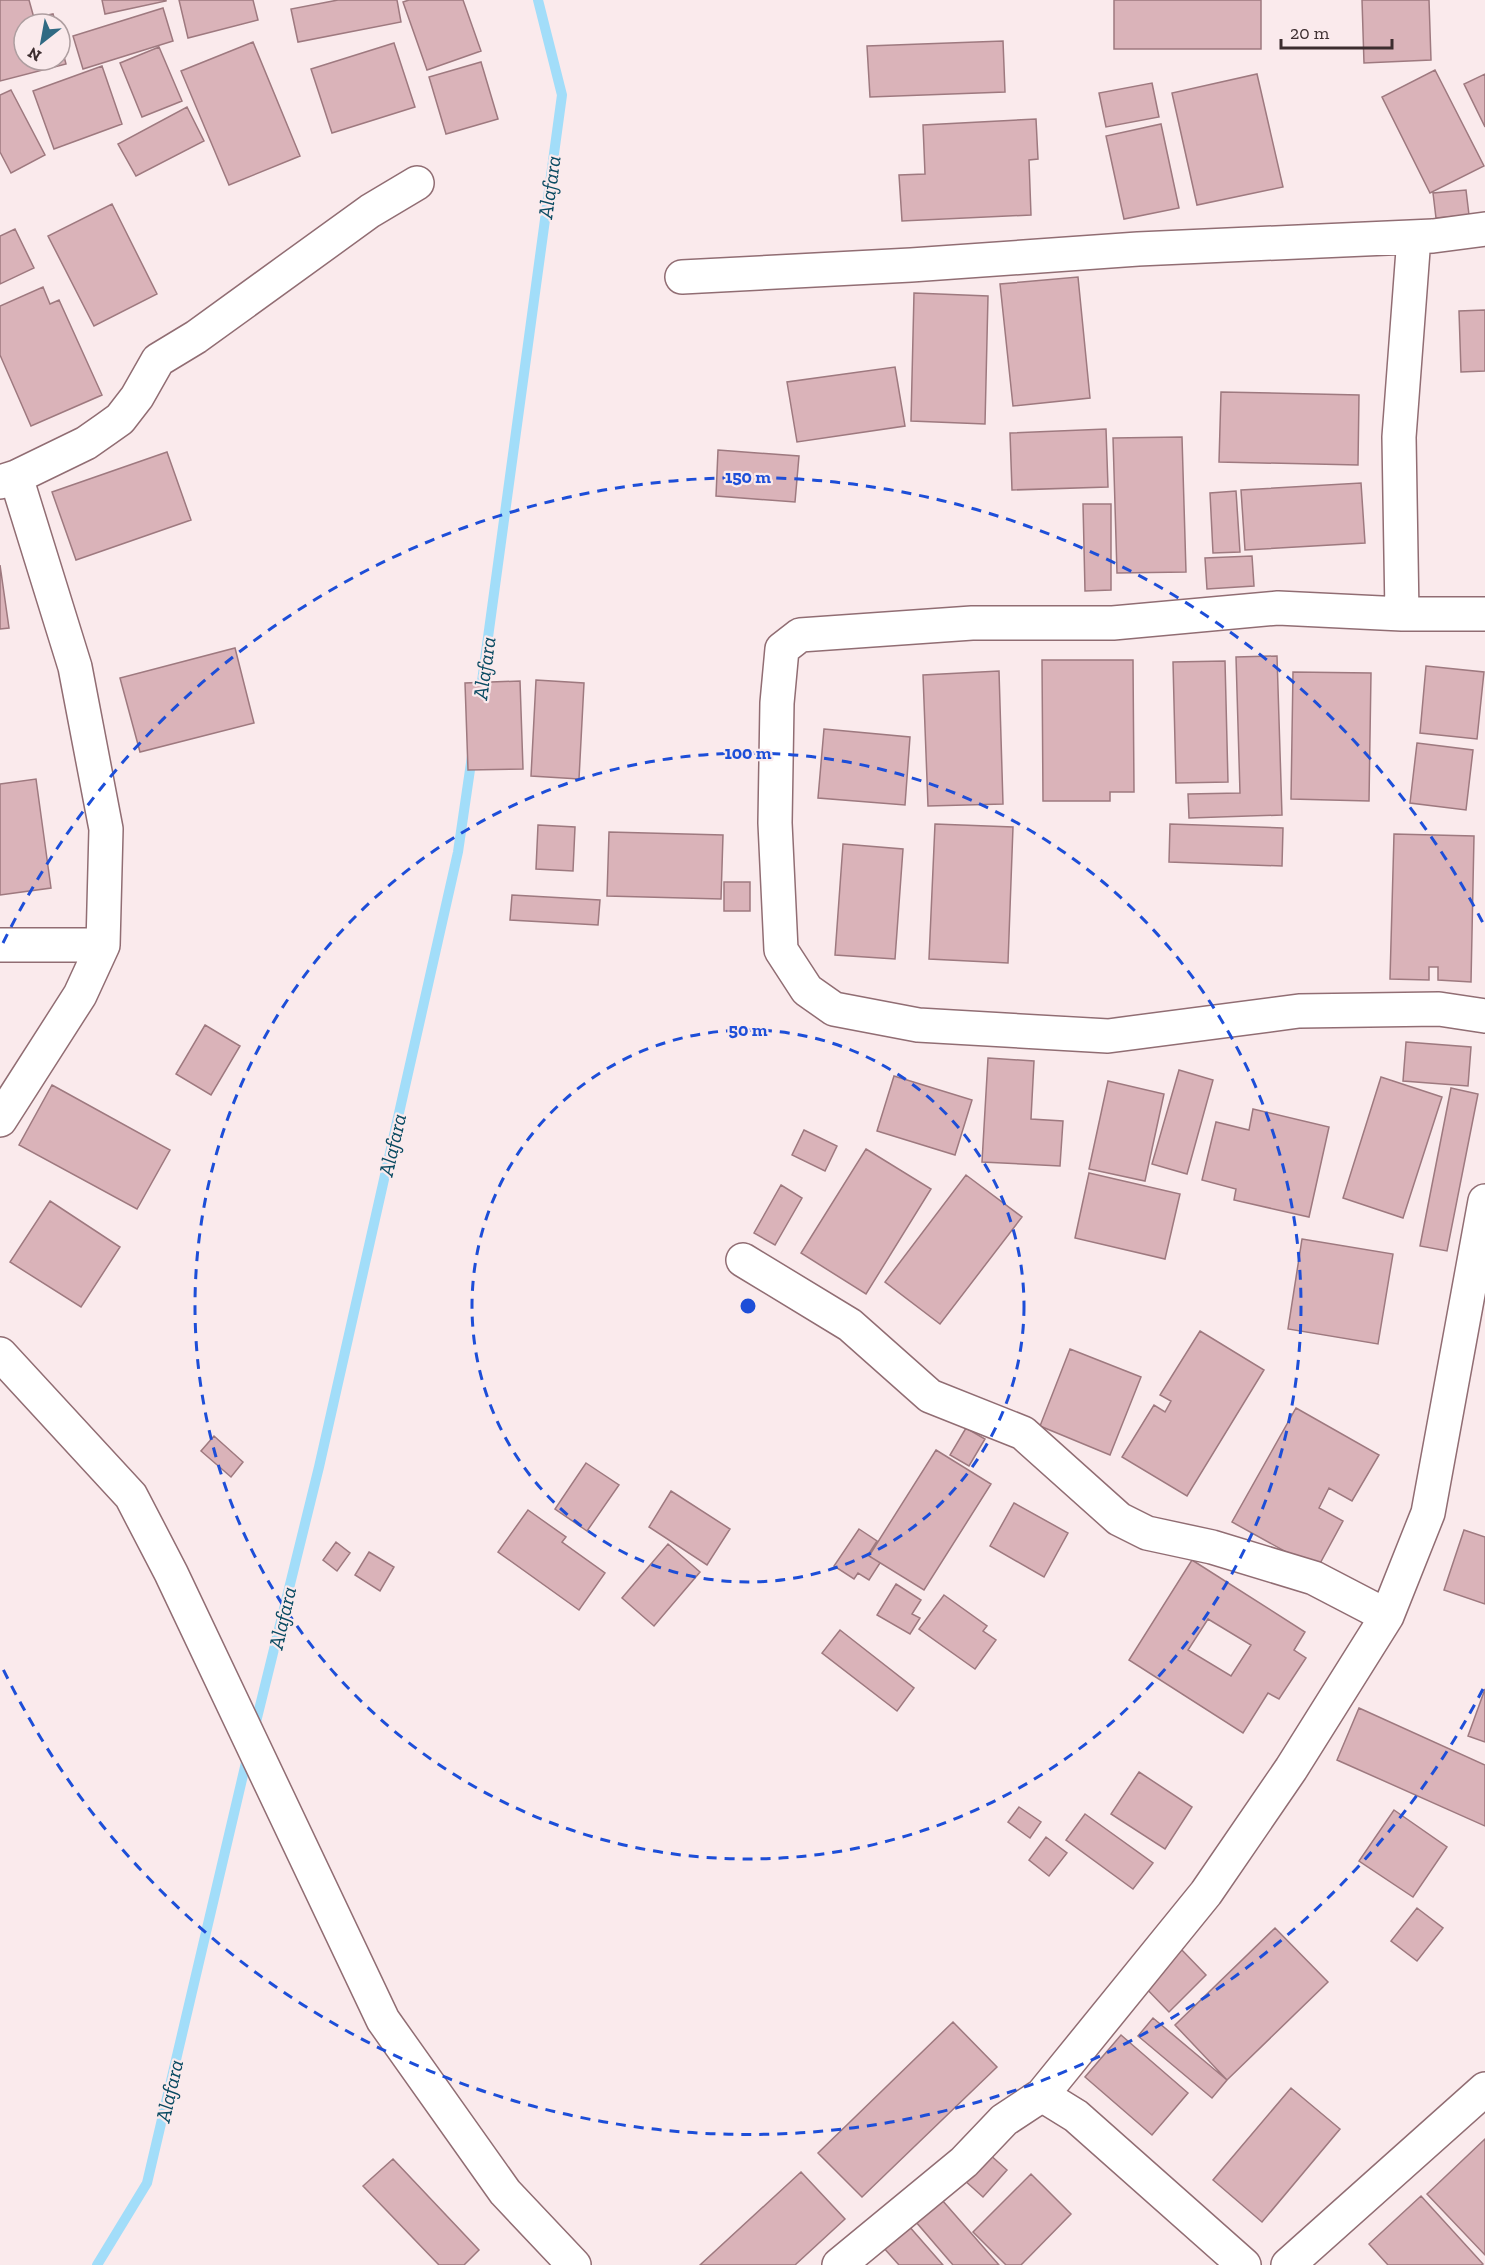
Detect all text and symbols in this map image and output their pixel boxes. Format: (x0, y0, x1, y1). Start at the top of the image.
north arrow (12, 12, 72, 72)
scale bar (1281, 12, 1392, 50)
text: 20 m (1290, 22, 1330, 44)
text: N (24, 43, 45, 66)
water label: Alafara (532, 154, 566, 221)
text: 150 m (725, 466, 771, 488)
water label: Alafara (467, 635, 501, 702)
text: 100 m (724, 742, 772, 764)
text: 50 m (729, 1019, 768, 1041)
water label: Alafara (372, 1111, 411, 1180)
centre of rings (738, 1296, 758, 1316)
water label: Alafara (262, 1584, 301, 1653)
water label: Alafara (149, 2057, 188, 2126)

